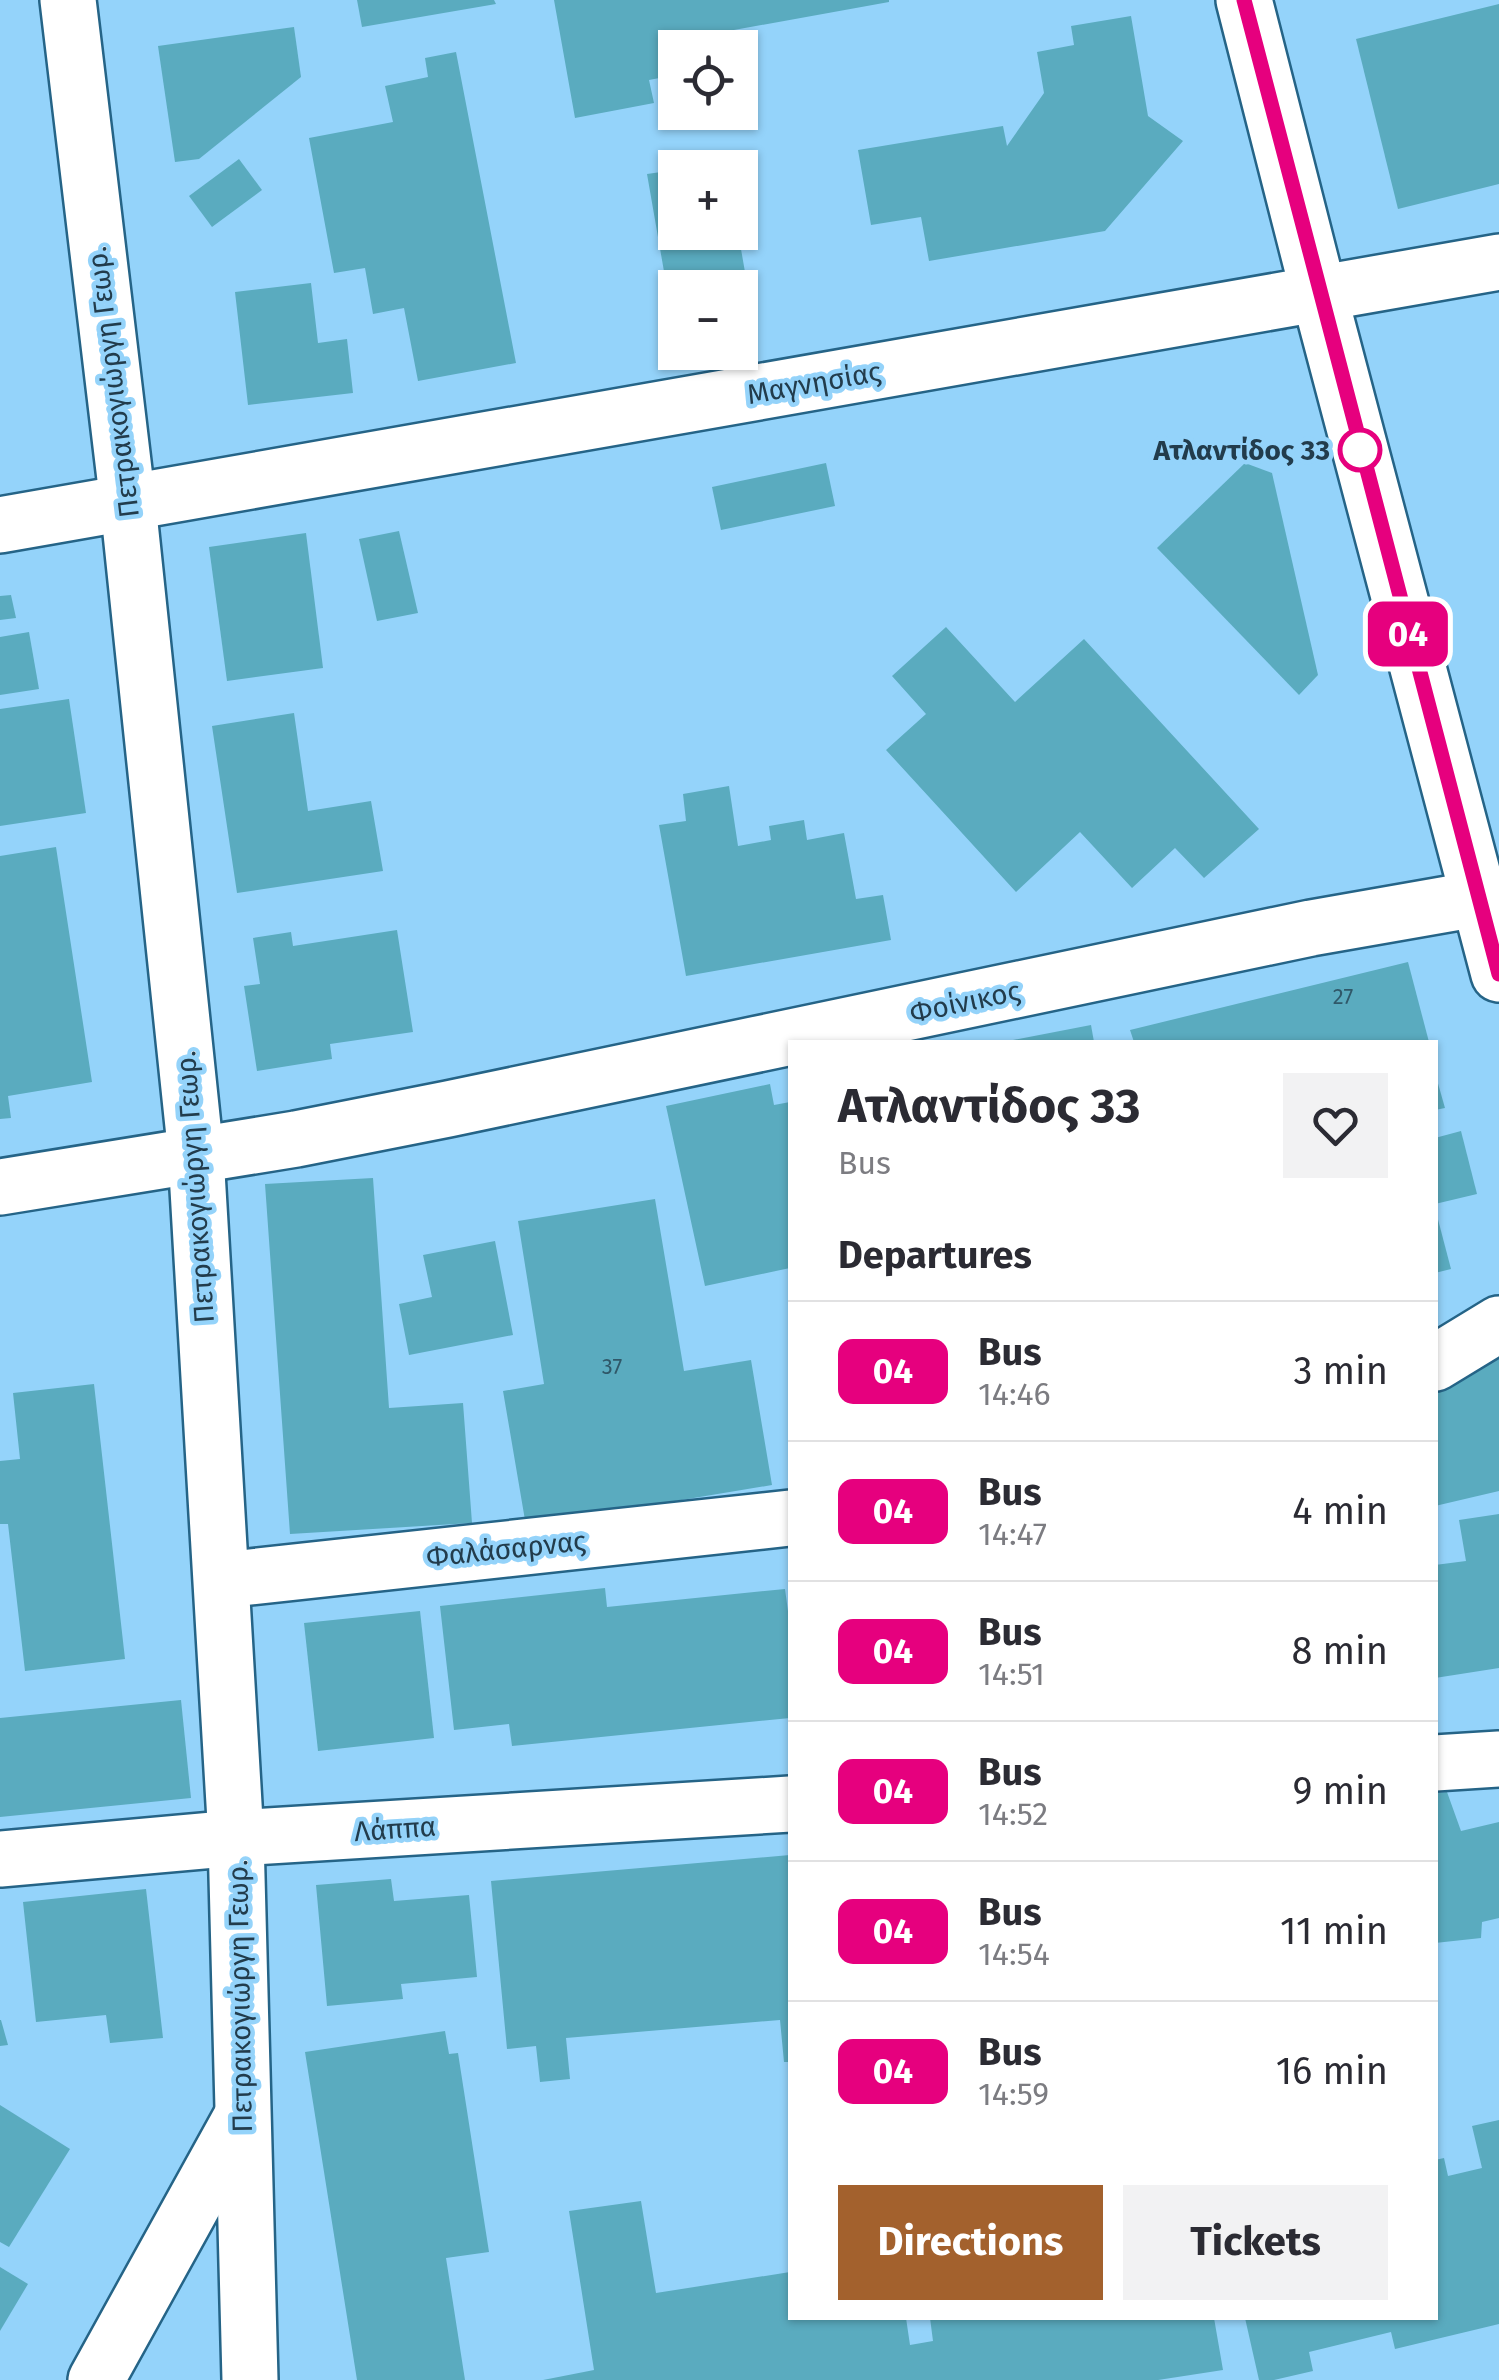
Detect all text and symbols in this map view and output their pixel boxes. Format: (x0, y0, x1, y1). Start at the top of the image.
map controls (658, 30, 758, 370)
button: locate (658, 30, 758, 130)
button: + (658, 150, 758, 250)
street label: Πετρακογιώργη Γεωρ. (80, 244, 146, 520)
button: − (658, 270, 758, 370)
street label: Μαγνησίας (744, 355, 884, 411)
marker: Ατλαντίδος 33 (1339, 429, 1381, 471)
place label: Ατλαντίδος 33 (1153, 434, 1330, 467)
line badge: 04 (1363, 602, 1453, 666)
text: 04 (1388, 613, 1428, 655)
street label: Φοίνικος (907, 974, 1023, 1030)
house number: 27 (1333, 983, 1353, 1010)
street label: Πετρακογιώργη Γεωρ. (169, 1050, 221, 1324)
button: heart (1283, 1073, 1388, 1178)
text: Ατλαντίδος 33 (838, 1077, 1141, 1135)
text: Bus (838, 1144, 891, 1182)
text: Departures (838, 1232, 1032, 1278)
text: Bus (978, 1329, 1042, 1375)
text: 3 min (1293, 1348, 1388, 1394)
text: 04 (873, 1350, 913, 1392)
house number: 37 (602, 1353, 623, 1380)
text: 14:46 (978, 1375, 1050, 1413)
text: Bus (978, 1469, 1042, 1515)
text: 4 min (1292, 1488, 1388, 1534)
text: 04 (873, 1490, 913, 1532)
text: 14:47 (978, 1515, 1047, 1553)
street label: Φαλάσαρνας (424, 1524, 588, 1574)
text: Bus (978, 1609, 1042, 1655)
text: 8 min (1291, 1628, 1388, 1674)
text: 04 (873, 1630, 913, 1672)
text: 14:51 (978, 1655, 1045, 1693)
text: Bus (978, 1749, 1042, 1795)
text: 9 min (1292, 1768, 1388, 1814)
text: 04 (873, 1770, 913, 1812)
text: 14:52 (978, 1795, 1048, 1833)
street label: Λάππα (353, 1810, 437, 1848)
street label: Πετρακογιώργη Γεωρ. (221, 1859, 259, 2133)
text: Bus (978, 1889, 1042, 1935)
text: 11 min (1280, 1908, 1388, 1954)
text: 04 (873, 1910, 913, 1952)
text: 14:54 (978, 1935, 1050, 1973)
text: Bus (978, 2029, 1042, 2075)
text: 16 min (1276, 2048, 1388, 2094)
text: 04 (873, 2050, 913, 2092)
text: 14:59 (978, 2075, 1049, 2113)
button: Directions (838, 2185, 1103, 2300)
button: Tickets (1123, 2185, 1388, 2300)

